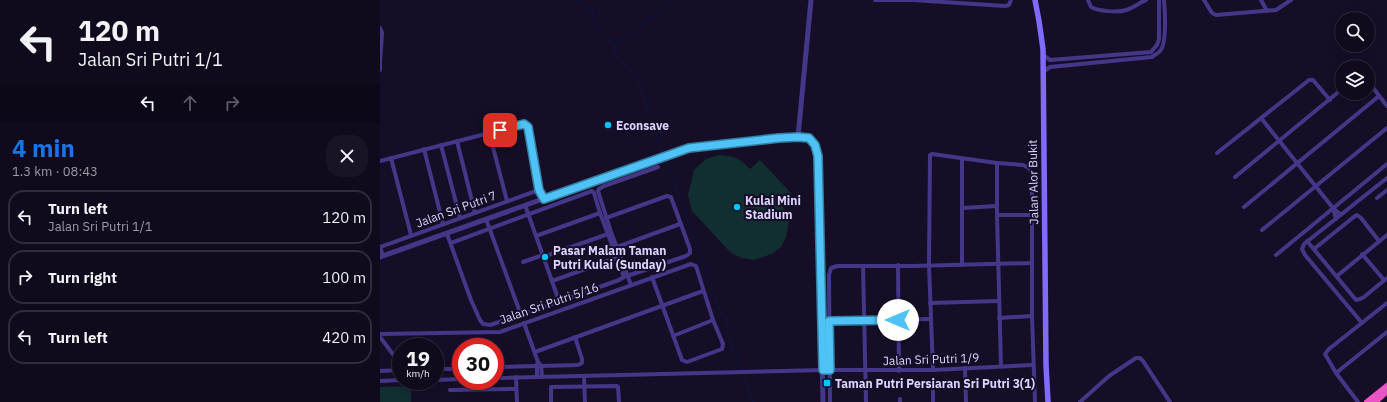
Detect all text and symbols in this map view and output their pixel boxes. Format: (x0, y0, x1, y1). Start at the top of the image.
text: 120 m (78, 12, 160, 49)
map controls (1335, 12, 1375, 100)
button: search (1335, 12, 1375, 52)
icon: left (12, 16, 64, 68)
text: Jalan Sri Putri 1/1 (78, 48, 223, 71)
button: layers (1335, 60, 1375, 100)
icon: left (137, 92, 159, 114)
icon: ahead (179, 92, 201, 114)
icon: right (221, 92, 243, 114)
pin (483, 113, 517, 147)
place label: Econsave (616, 118, 669, 133)
icon: arrive (489, 119, 511, 141)
marker: Econsave (603, 120, 613, 130)
text: 4 min (12, 132, 75, 164)
button: close (326, 135, 368, 177)
street label: Jalan Alor Bukit (1025, 139, 1041, 225)
text: 1.3 km · 08:43 (12, 163, 98, 180)
street label: Jalan Sri Putri 7 (414, 187, 498, 231)
place label: Kulai Mini Stadium (745, 193, 801, 222)
text: Turn left (48, 199, 108, 218)
marker: Kulai Mini Stadium (732, 202, 742, 212)
icon: left (14, 206, 36, 228)
text: 120 m (322, 208, 366, 227)
text: Jalan Sri Putri 1/1 (48, 218, 153, 235)
place label: Pasar Malam Taman Putri Kulai (Sunday) (553, 243, 666, 272)
marker: Pasar Malam Taman Putri Kulai (Sunday) (540, 252, 550, 262)
icon: right (14, 266, 36, 288)
text: Turn right (48, 268, 117, 287)
text: 100 m (322, 268, 366, 287)
street label: Jalan Sri Putri 5/16 (497, 279, 601, 327)
position arrow (877, 299, 919, 341)
icon: left (14, 326, 36, 348)
text: Turn left (48, 328, 108, 347)
text: 420 m (322, 328, 366, 347)
speed limit sign: 30 (452, 338, 504, 390)
text: 19 (406, 345, 430, 372)
street label: Jalan Sri Putri 1/9 (882, 350, 980, 368)
text: km/h (406, 367, 430, 380)
place label: Taman Putri Persiaran Sri Putri 3(1) (835, 376, 1035, 391)
marker: Taman Putri Persiaran Sri Putri 3(1) (822, 378, 832, 388)

